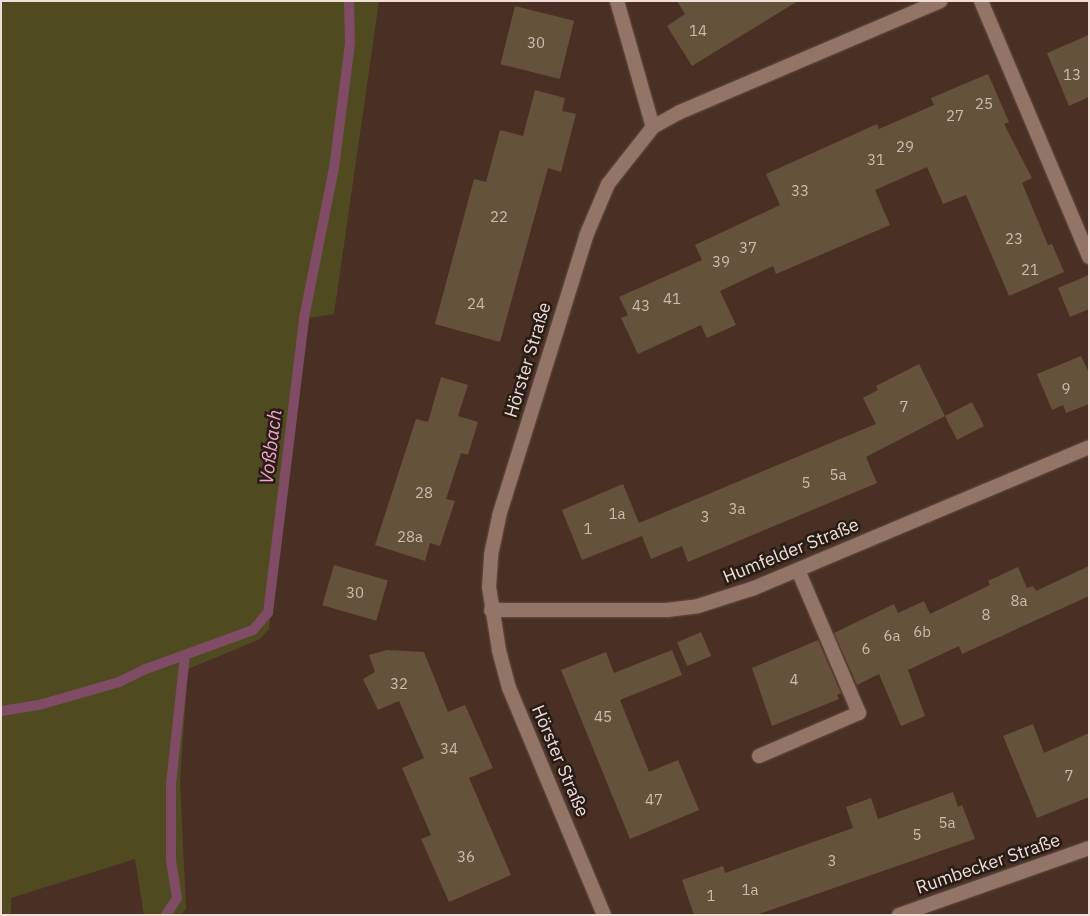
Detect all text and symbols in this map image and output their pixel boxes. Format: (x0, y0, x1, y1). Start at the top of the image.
house number: 14 (689, 22, 707, 40)
house number: 30 (527, 34, 545, 52)
house number: 13 (1063, 66, 1081, 84)
house number: 25 (975, 95, 993, 113)
house number: 27 (946, 107, 964, 125)
house number: 29 (896, 138, 914, 156)
house number: 31 (867, 151, 885, 169)
house number: 33 (791, 182, 809, 200)
house number: 22 (490, 208, 508, 226)
house number: 23 (1005, 230, 1023, 248)
house number: 37 (739, 239, 757, 257)
house number: 39 (712, 253, 730, 271)
house number: 21 (1021, 261, 1039, 279)
house number: 41 (663, 290, 681, 308)
house number: 24 (467, 295, 485, 313)
house number: 43 (632, 297, 650, 315)
street label: Hörster Straße (500, 300, 556, 420)
house number: 9 (1062, 380, 1070, 398)
house number: 7 (900, 398, 908, 416)
water label: Voßbach (255, 408, 287, 486)
house number: 5a (829, 466, 847, 484)
house number: 5 (802, 474, 810, 492)
house number: 28 (415, 484, 433, 502)
house number: 3a (728, 500, 746, 518)
house number: 1a (608, 505, 626, 523)
house number: 3 (701, 508, 709, 526)
street label: Humfelder Straße (720, 514, 862, 588)
house number: 1 (584, 520, 592, 538)
house number: 28a (397, 528, 423, 546)
house number: 30 (346, 584, 364, 602)
house number: 8a (1010, 592, 1028, 610)
house number: 8 (982, 606, 990, 624)
house number: 6b (913, 623, 931, 641)
house number: 6a (883, 627, 901, 645)
house number: 6 (862, 640, 870, 658)
house number: 4 (790, 671, 798, 689)
house number: 32 (390, 675, 408, 693)
street label: Hörster Straße (527, 702, 593, 820)
house number: 45 (594, 708, 612, 726)
house number: 34 (440, 740, 458, 758)
house number: 7 (1065, 767, 1073, 785)
house number: 47 (645, 791, 663, 809)
house number: 5a (938, 814, 956, 832)
house number: 5 (913, 826, 921, 844)
street label: Rumbecker Straße (913, 829, 1063, 899)
house number: 36 (457, 848, 475, 866)
house number: 3 (828, 852, 836, 870)
house number: 1a (741, 881, 759, 899)
house number: 1 (707, 887, 715, 905)

